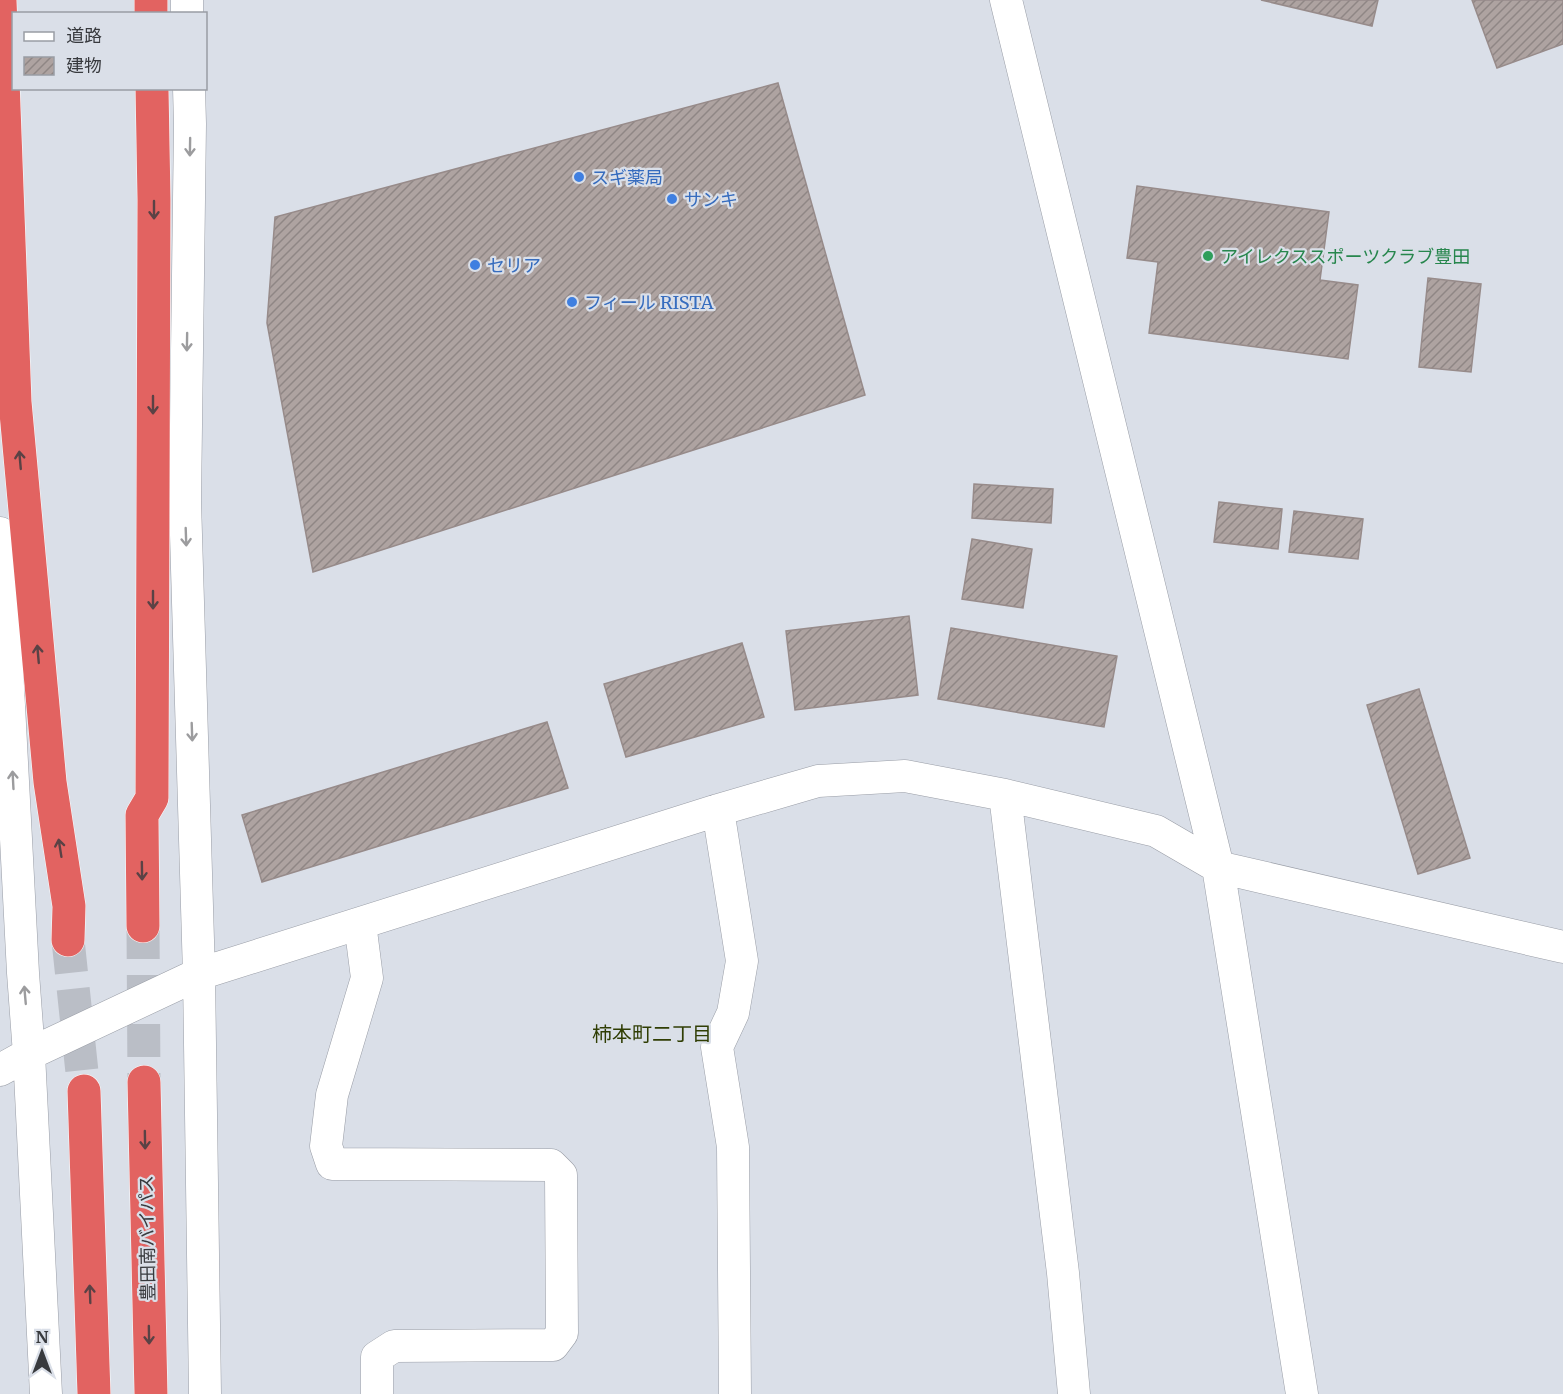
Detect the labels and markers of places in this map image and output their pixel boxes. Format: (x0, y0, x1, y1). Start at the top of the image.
place label: スギ薬局 (591, 166, 663, 189)
marker: スギ薬局 (572, 170, 586, 184)
place label: サンキ (684, 188, 738, 211)
marker: サンキ (665, 192, 679, 206)
place label: アイレクススポーツクラブ豊田 (1220, 245, 1470, 268)
marker: アイレクススポーツクラブ豊田 (1201, 249, 1215, 263)
place label: セリア (487, 254, 541, 277)
marker: セリア (468, 258, 482, 272)
place label: フィール RISTA (584, 291, 714, 314)
marker: フィール RISTA (565, 295, 579, 309)

